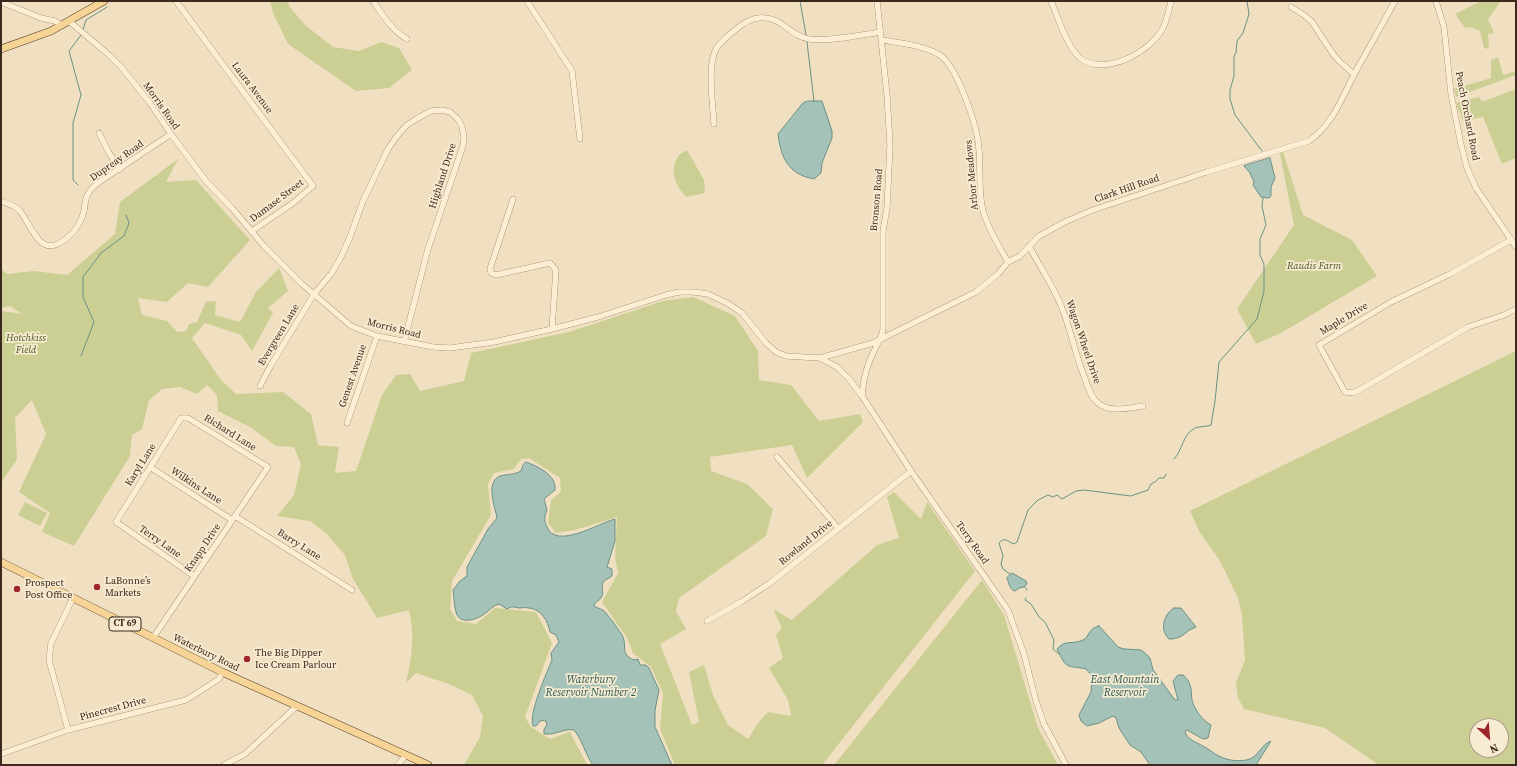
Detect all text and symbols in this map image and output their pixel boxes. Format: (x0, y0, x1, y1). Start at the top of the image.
street label: Laura Avenue (229, 60, 275, 116)
street label: Peach Orchard Road (1452, 70, 1482, 162)
street label: Morris Road (140, 80, 182, 132)
street label: Dupreay Road (88, 138, 146, 184)
street label: Arbor Meadows (963, 139, 981, 211)
street label: Highland Drive (427, 142, 459, 210)
street label: Bronson Road (868, 168, 886, 232)
street label: Clark Hill Road (1093, 172, 1161, 206)
street label: Damase Street (248, 177, 306, 225)
park label: Raudis Farm (1287, 260, 1341, 272)
street label: Wagon Wheel Drive (1063, 298, 1103, 386)
street label: Maple Drive (1318, 300, 1370, 338)
street label: Evergreen Lane (256, 302, 302, 368)
street label: Morris Road (366, 317, 422, 341)
park label: Hotchkiss Field (6, 332, 46, 356)
street label: Genest Avenue (337, 343, 369, 409)
street label: Richard Lane (202, 412, 258, 454)
street label: Karyl Lane (123, 441, 159, 489)
street label: Wilkins Lane (168, 465, 224, 507)
street label: Rowland Drive (777, 518, 835, 568)
street label: Terry Road (953, 519, 991, 567)
street label: Knapp Drive (182, 522, 224, 574)
street label: Terry Lane (137, 523, 183, 561)
street label: Barry Lane (275, 527, 323, 563)
place label: LaBonne’s Markets (105, 575, 151, 598)
place label: Prospect Post Office (25, 577, 72, 600)
marker: LaBonne’s Markets (92, 582, 102, 592)
marker: Prospect Post Office (12, 584, 22, 594)
road number: CT 69 (109, 617, 141, 631)
street label: Waterbury Road (171, 632, 241, 674)
place label: The Big Dipper Ice Cream Parlour (255, 647, 336, 670)
marker: The Big Dipper Ice Cream Parlour (242, 654, 252, 664)
water label: Waterbury Reservoir Number 2 (546, 673, 636, 699)
water label: East Mountain Reservoir (1091, 673, 1159, 699)
street label: Pinecrest Drive (78, 694, 148, 724)
north arrow (1469, 718, 1509, 758)
text: N (1487, 740, 1501, 757)

